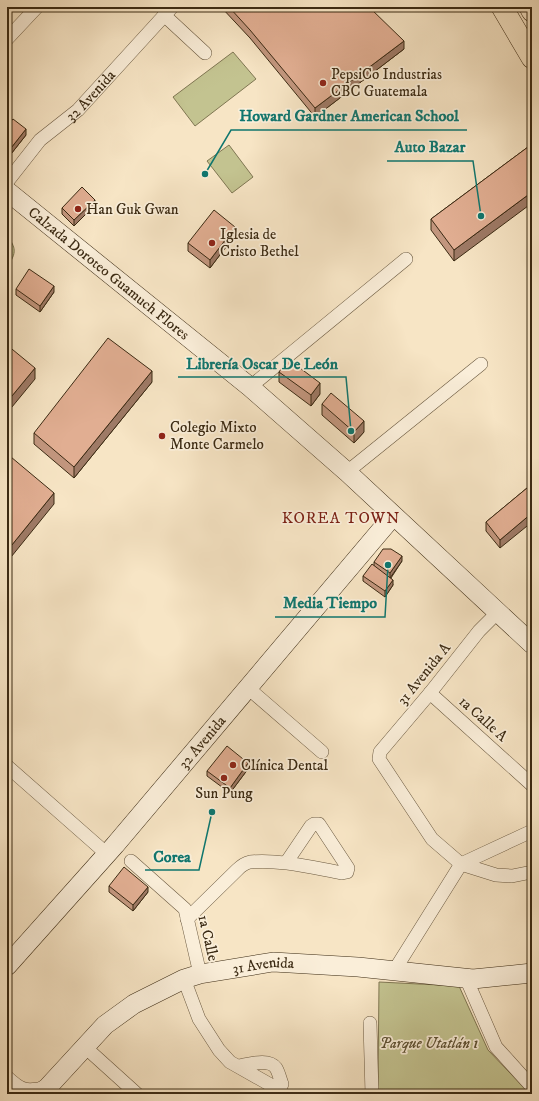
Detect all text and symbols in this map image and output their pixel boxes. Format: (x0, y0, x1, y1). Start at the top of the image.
street label: 32 Avenida (62, 65, 120, 125)
place label: PepsiCo Industrias CBC Guatemala (331, 65, 442, 101)
marker: PepsiCo Industrias CBC Guatemala (318, 78, 328, 88)
callout: Howard Gardner American School (231, 102, 467, 130)
text: Howard Gardner American School (239, 106, 460, 126)
callout: Auto Bazar (387, 133, 473, 161)
text: Auto Bazar (394, 137, 466, 157)
place label: Han Guk Gwan (86, 200, 179, 219)
street label: Calzada Doroteo Guamuch Flores (25, 203, 193, 344)
marker: Han Guk Gwan (73, 204, 83, 214)
place label: Iglesia de Cristo Bethel (220, 225, 299, 261)
marker: Iglesia de Cristo Bethel (207, 238, 217, 248)
callout: Librería Oscar De León (178, 349, 346, 377)
text: Librería Oscar De León (186, 354, 339, 374)
place label: Colegio Mixto Monte Carmelo (170, 418, 264, 454)
marker: Colegio Mixto Monte Carmelo (157, 431, 167, 441)
district label: KOREA TOWN (282, 508, 400, 528)
callout: Media Tiempo (275, 589, 385, 617)
text: Media Tiempo (283, 593, 377, 613)
street label: 31 Avenida A (393, 639, 455, 709)
street label: 1a Calle A (455, 692, 512, 746)
street label: 32 Avenida (174, 711, 230, 773)
place label: Clínica Dental (241, 756, 328, 775)
marker: Clínica Dental (228, 760, 238, 770)
marker: Sun Pung (219, 773, 229, 783)
place label: Sun Pung (195, 784, 253, 803)
callout: Corea (145, 842, 199, 870)
text: Corea (153, 847, 192, 867)
street label: 1a Calle (193, 913, 223, 963)
street label: 31 Avenida (231, 952, 295, 978)
park label: Parque Utatlán 1 (380, 1034, 478, 1053)

